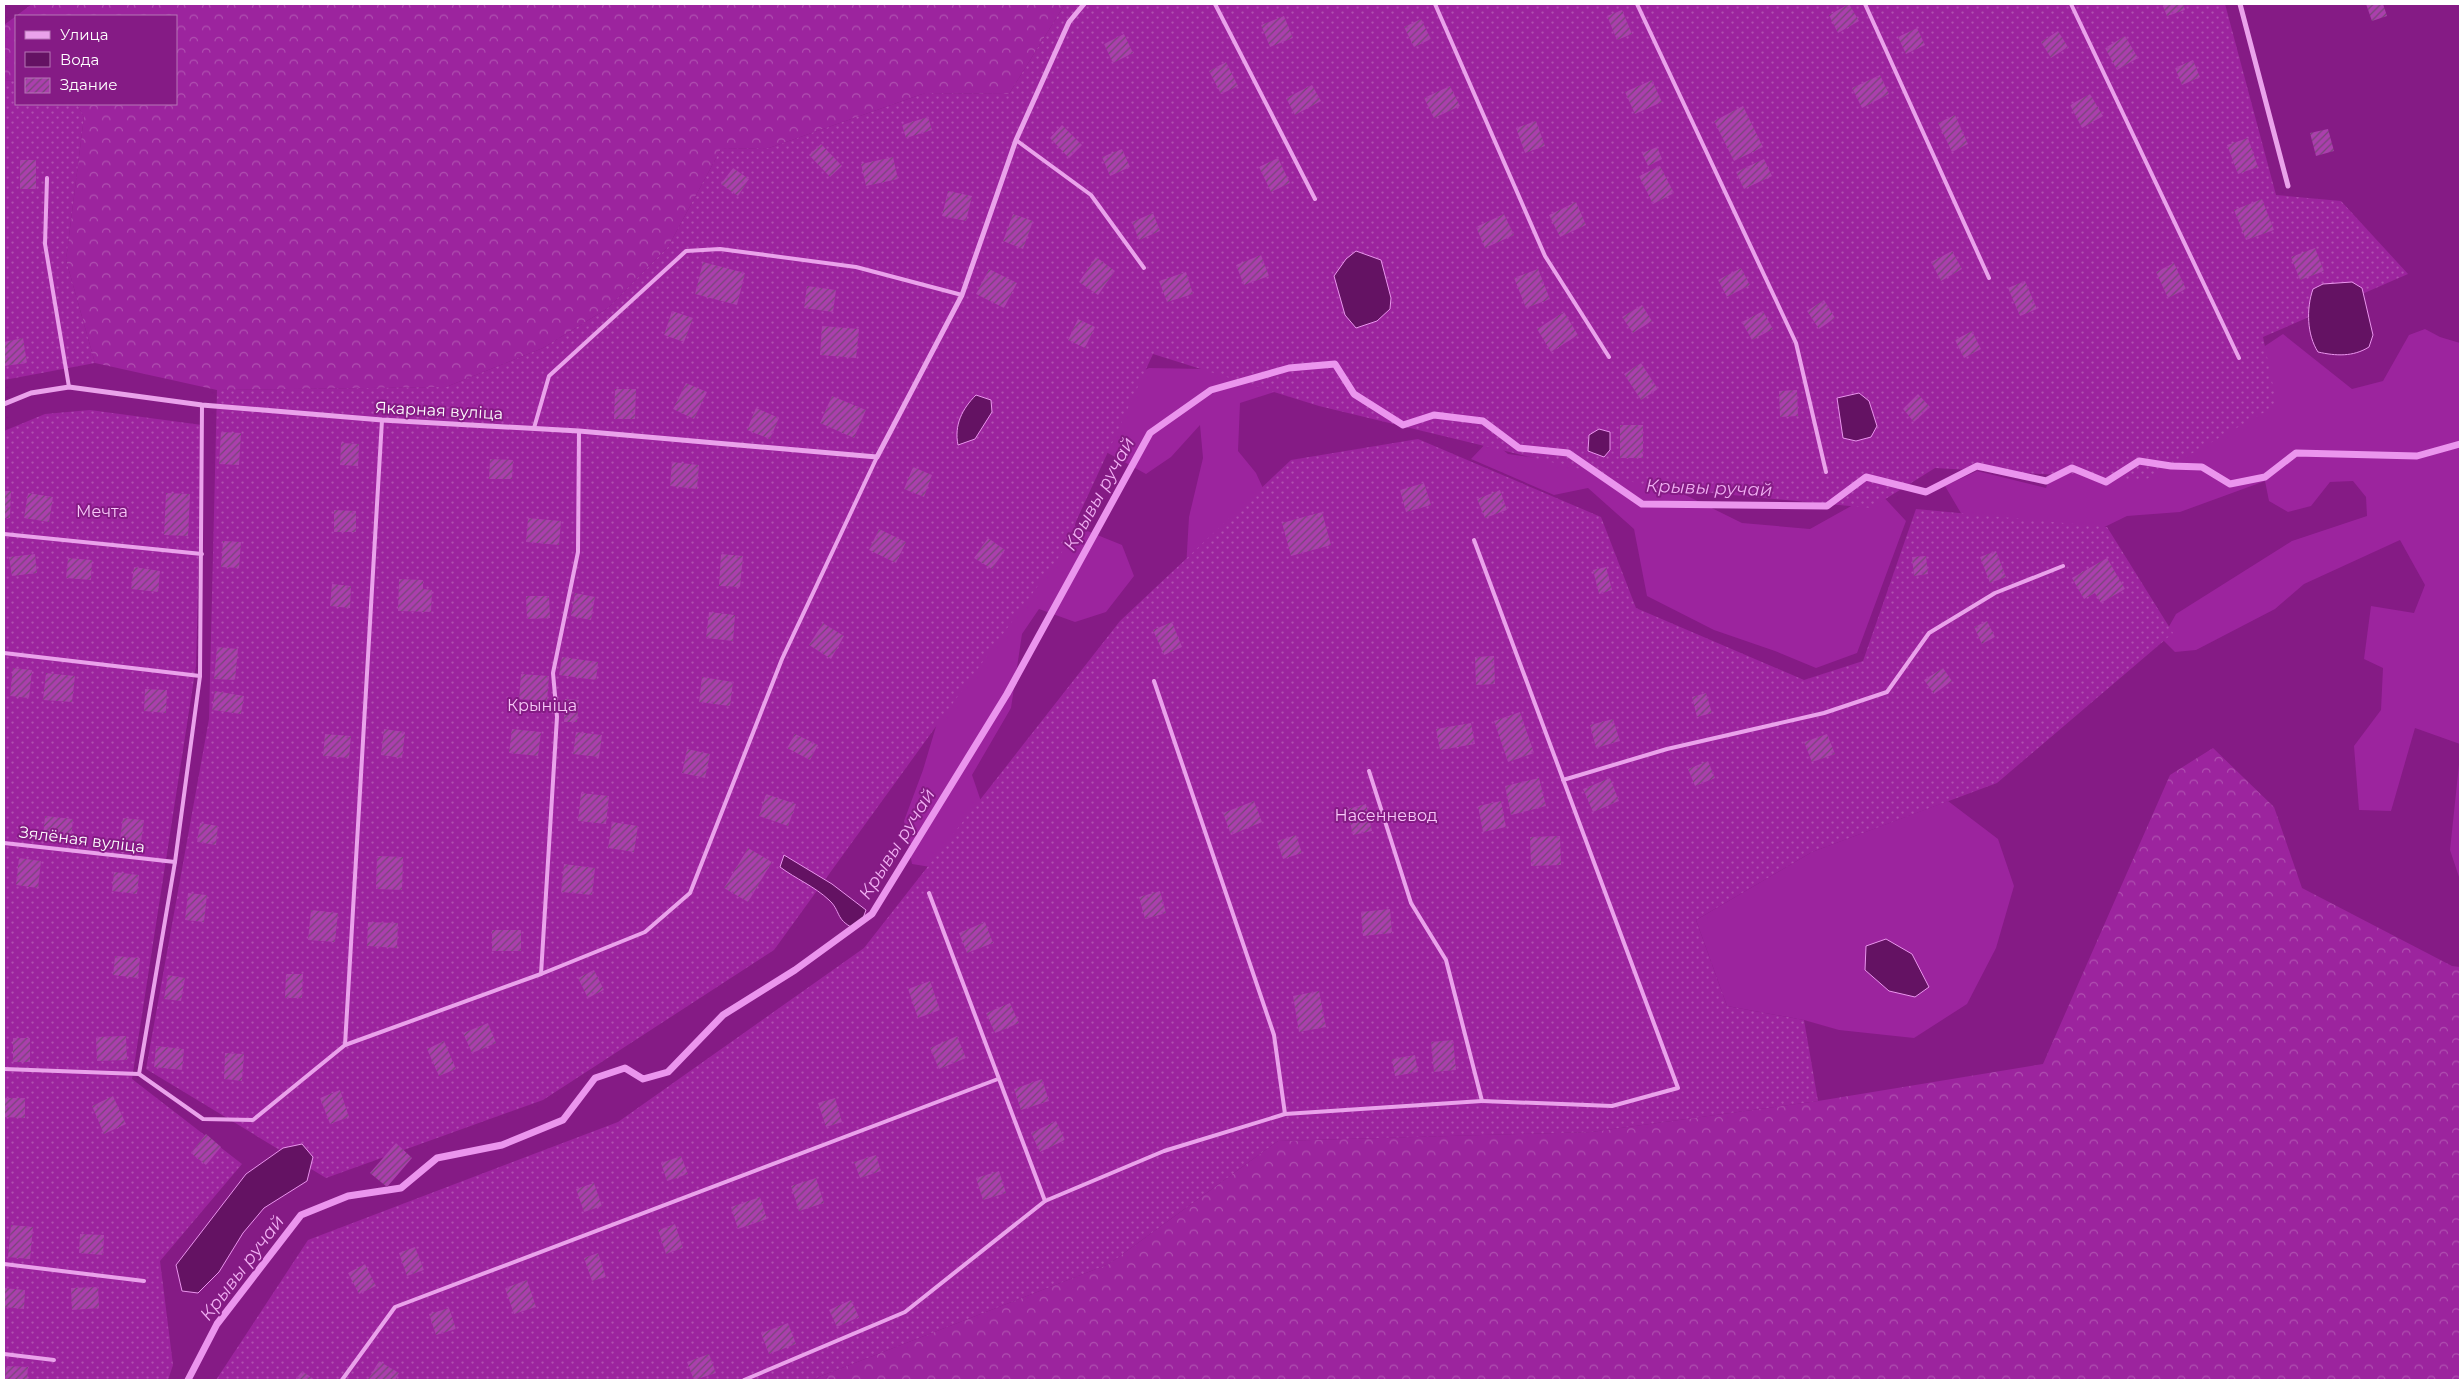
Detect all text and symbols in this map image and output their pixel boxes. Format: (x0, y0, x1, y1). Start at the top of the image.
legend (15, 15, 178, 105)
text: Улица (60, 25, 108, 44)
text: Вода (60, 50, 99, 69)
text: Здание (60, 75, 118, 94)
street label: Якарная вуліца (374, 398, 503, 423)
water label: Крывы ручай (1059, 433, 1139, 555)
water label: Крывы ручай (1645, 475, 1773, 501)
park label: Мечта (76, 502, 128, 521)
park label: Крыніца (507, 696, 577, 715)
water label: Крывы ручай (854, 785, 940, 903)
park label: Насенневод (1335, 806, 1437, 825)
street label: Зялёная вуліца (18, 822, 146, 857)
water label: Крывы ручай (195, 1211, 289, 1325)

